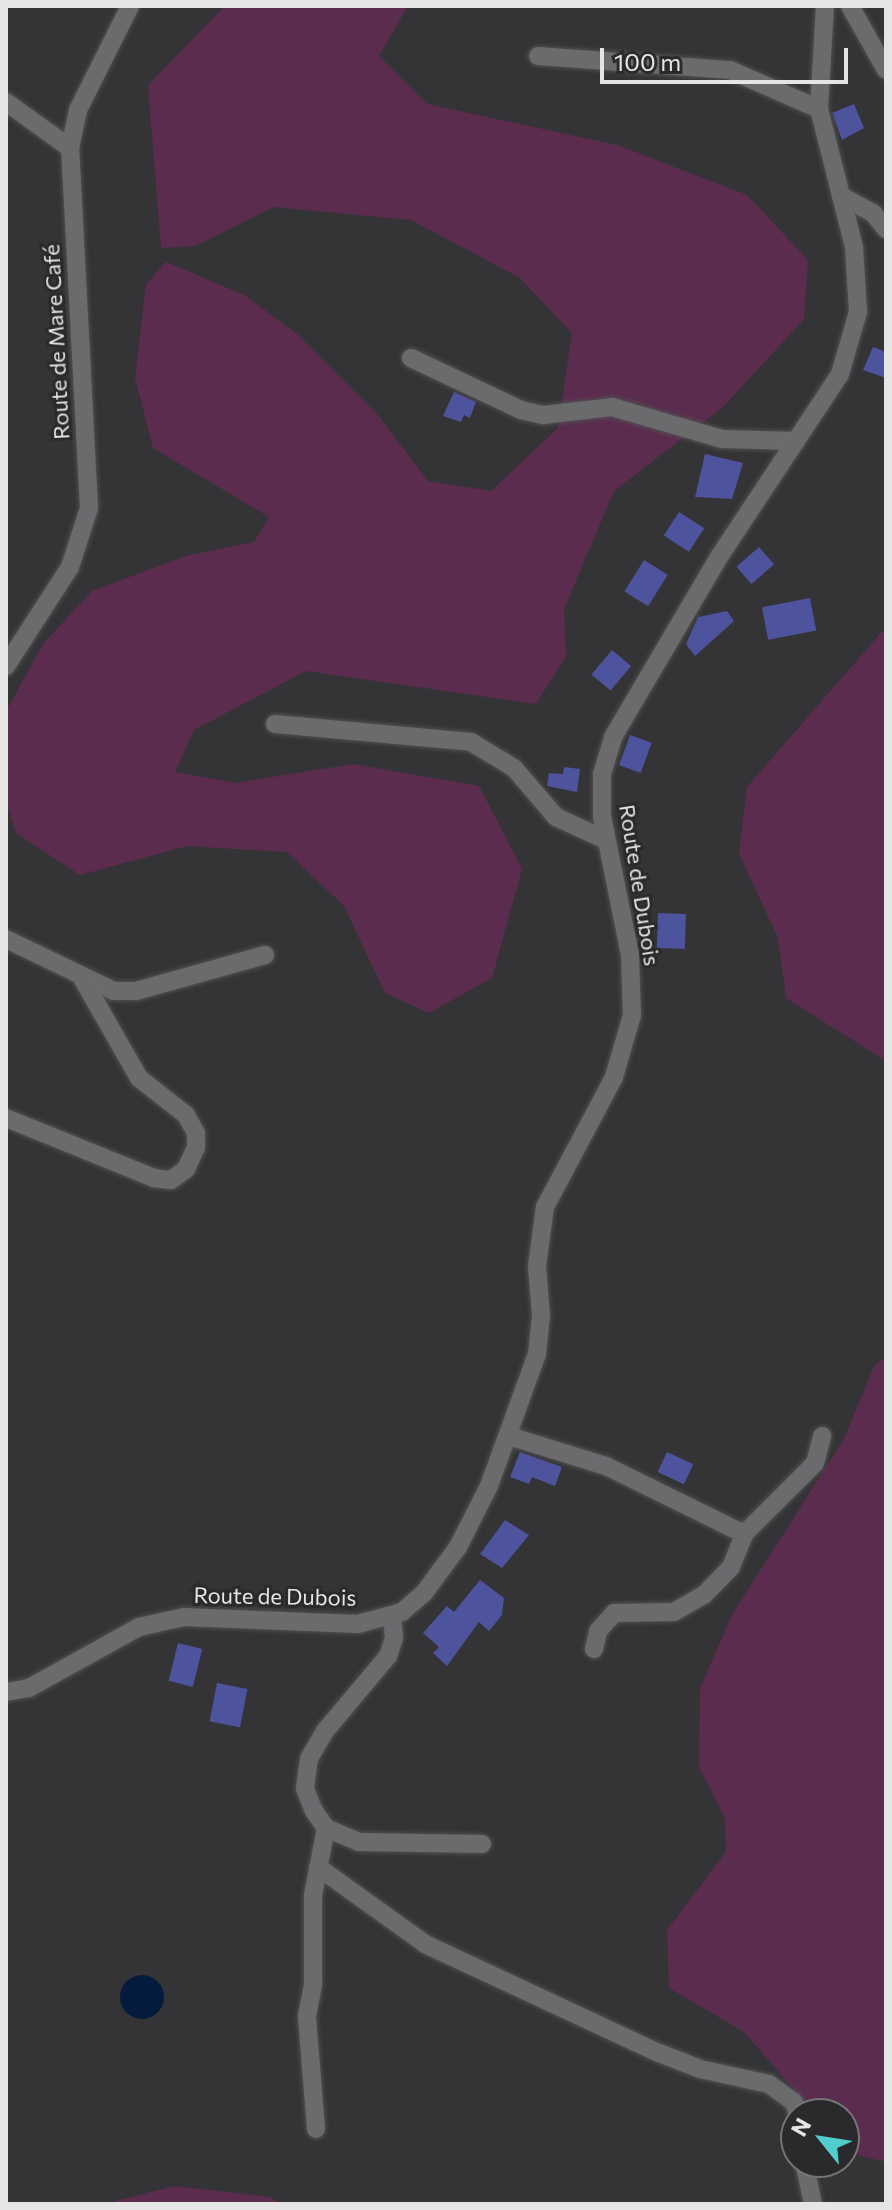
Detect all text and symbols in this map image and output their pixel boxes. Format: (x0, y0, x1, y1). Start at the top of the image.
scale bar (604, 32, 852, 82)
text: 100 m (614, 47, 681, 76)
street label: Route de Mare Café (38, 244, 74, 440)
street label: Route de Dubois (614, 802, 666, 968)
street label: Route de Dubois (193, 1581, 357, 1611)
north arrow (780, 2098, 860, 2178)
text: N (785, 2113, 816, 2141)

